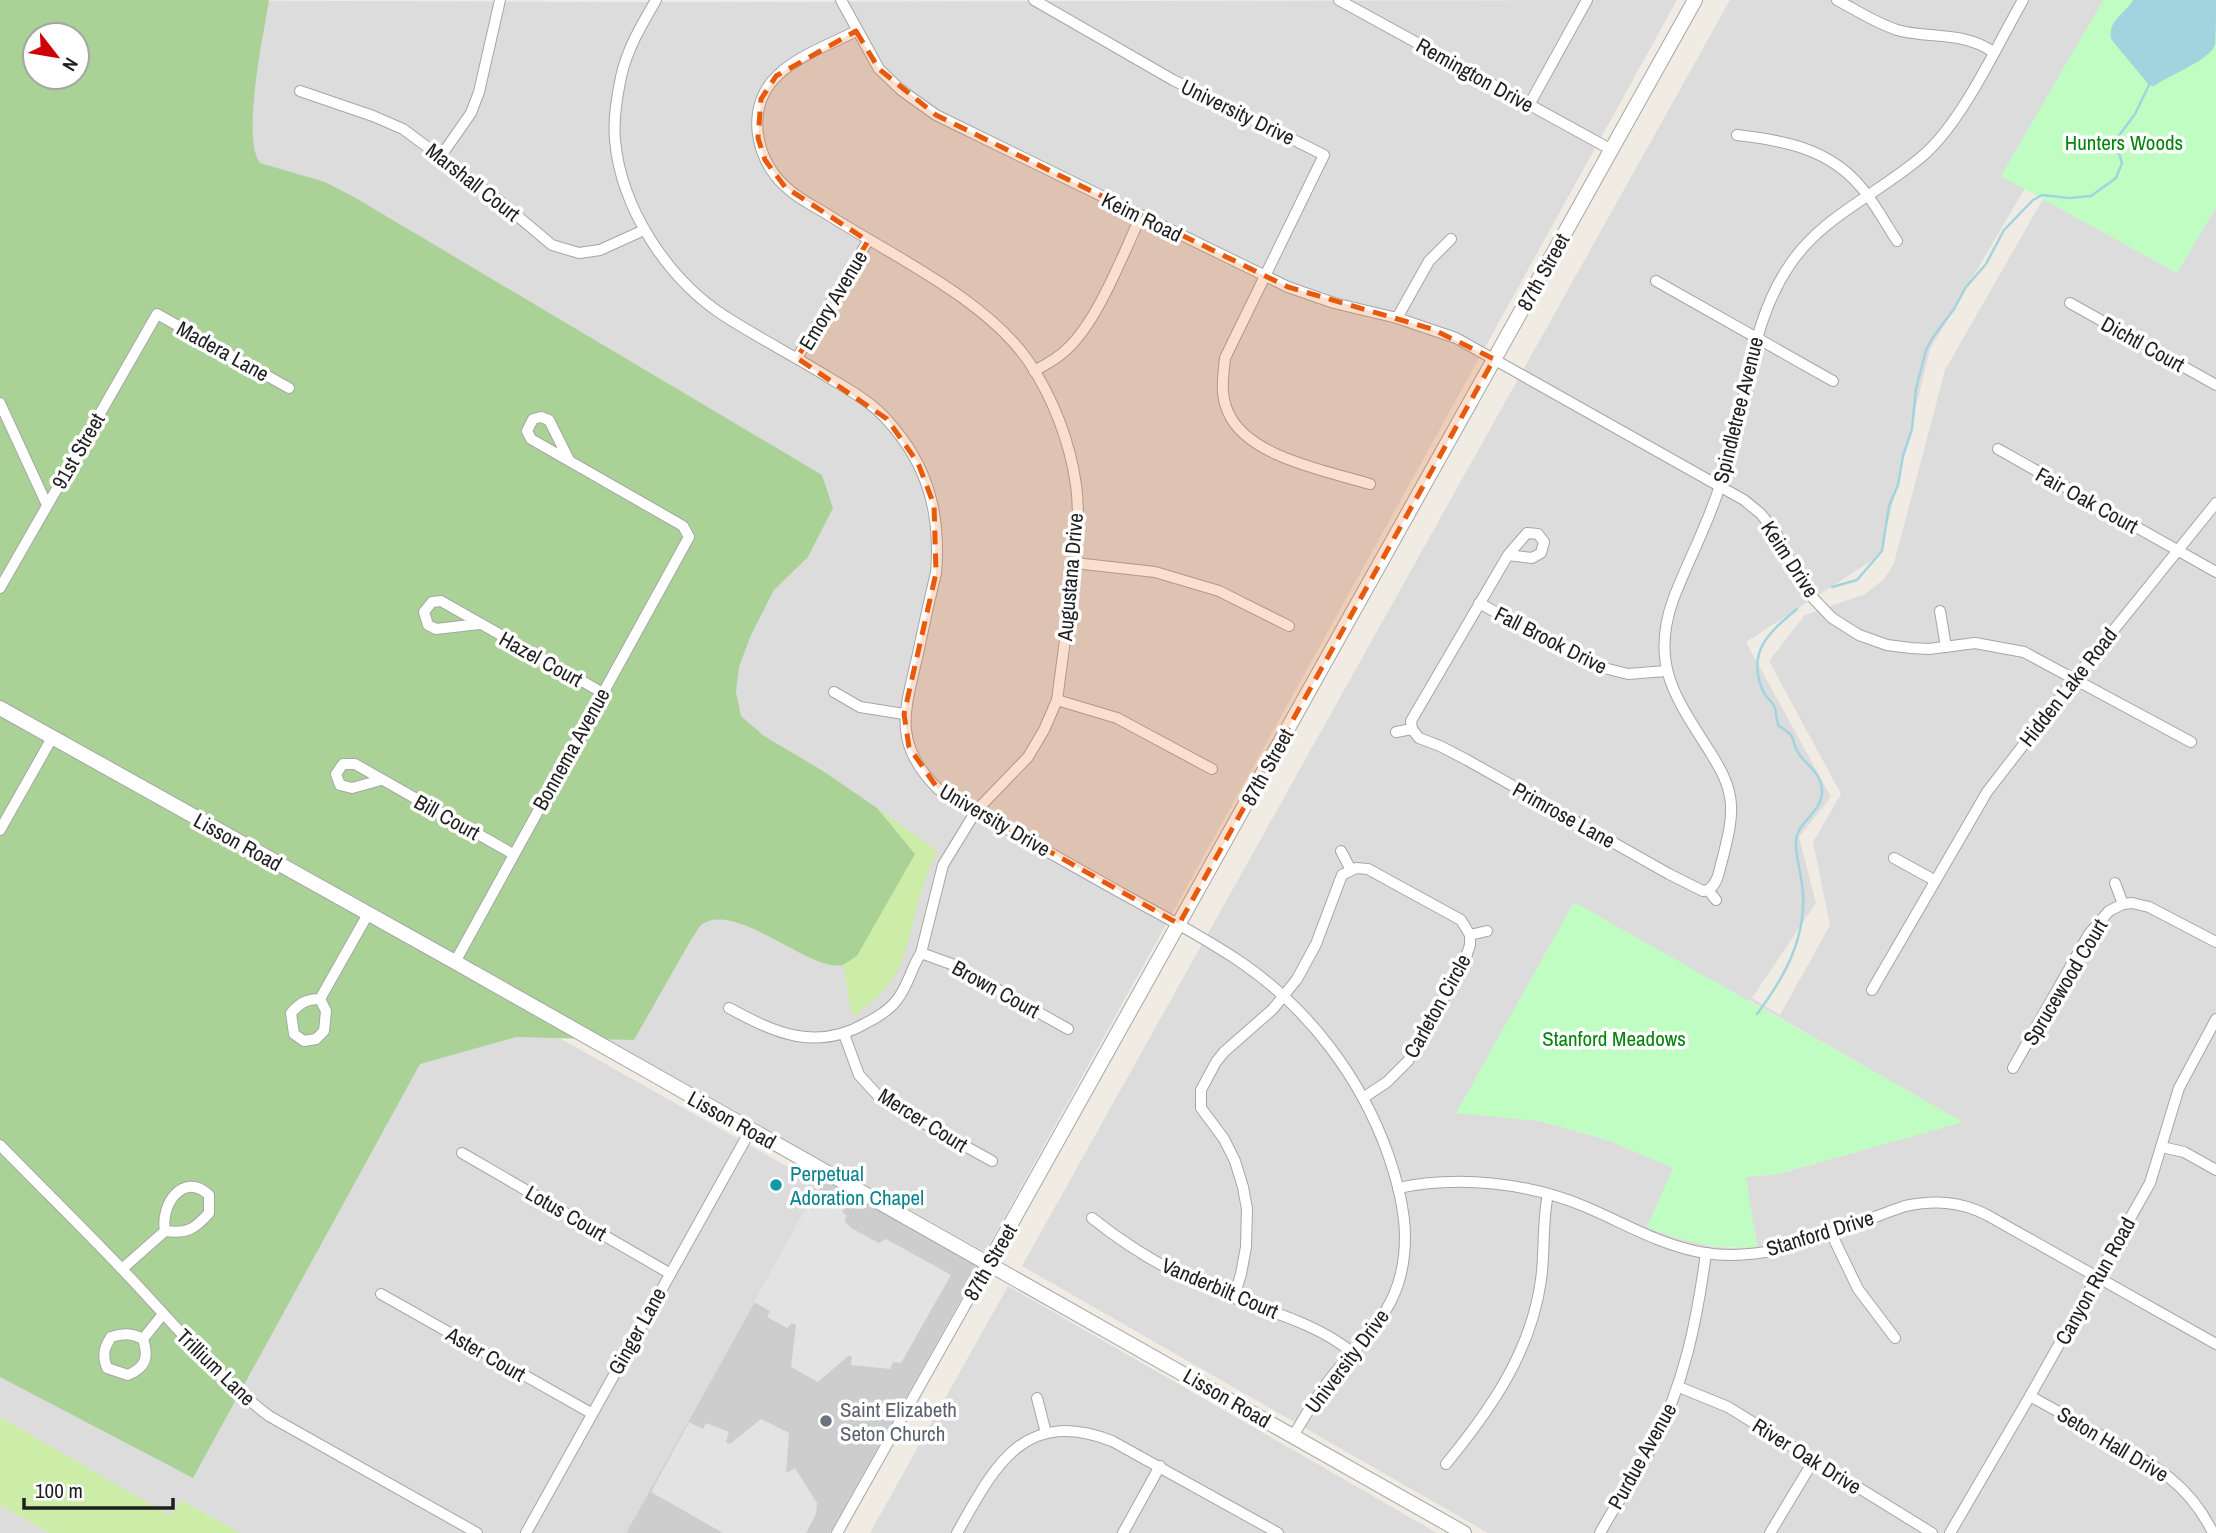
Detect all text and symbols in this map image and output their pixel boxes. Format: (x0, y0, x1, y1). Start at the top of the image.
north arrow (21, 21, 91, 91)
street label: Remington Drive (1411, 31, 1539, 119)
text: N (57, 53, 85, 76)
street label: University Drive (1176, 72, 1300, 152)
park label: Hunters Woods (2065, 128, 2183, 157)
street label: Marshall Court (420, 136, 526, 228)
street label: Keim Road (1097, 185, 1187, 249)
street label: 87th Street (1510, 228, 1576, 316)
street label: Emory Avenue (792, 245, 874, 355)
street label: Dichtl Court (2096, 309, 2190, 379)
street label: Madera Lane (172, 314, 274, 388)
street label: Spindletree Avenue (1706, 334, 1770, 486)
street label: 91st Street (45, 408, 111, 494)
street label: Fair Oak Court (2031, 460, 2144, 540)
street label: Augustana Drive (1050, 512, 1090, 643)
street label: Keim Drive (1754, 515, 1826, 603)
street label: Fall Brook Drive (1490, 599, 1612, 681)
street label: Hidden Lake Road (2012, 621, 2124, 753)
street label: Hazel Court (494, 624, 588, 694)
street label: Bonnema Avenue (525, 683, 617, 815)
street label: 87th Street (1234, 723, 1300, 811)
street label: Primrose Lane (1508, 775, 1620, 855)
street label: University Drive (934, 777, 1056, 863)
street label: Bill Court (409, 787, 485, 847)
street label: Lisson Road (189, 806, 287, 878)
street label: Sprucewood Court (2016, 913, 2114, 1051)
street label: Carleton Circle (1396, 949, 1478, 1063)
street label: Brown Court (947, 953, 1045, 1025)
park label: Stanford Meadows (1542, 1024, 1686, 1053)
street label: Mercer Court (873, 1081, 973, 1159)
street label: Lisson Road (683, 1084, 781, 1156)
place label: Perpetual Adoration Chapel (789, 1159, 924, 1212)
marker: Perpetual Adoration Chapel (768, 1177, 784, 1193)
street label: Lotus Court (520, 1178, 612, 1248)
street label: Stanford Drive (1763, 1203, 1877, 1263)
street label: Canyon Run Road (2048, 1212, 2142, 1350)
street label: 87th Street (956, 1218, 1024, 1306)
street label: Vanderbilt Court (1157, 1250, 1283, 1326)
street label: Ginger Lane (601, 1282, 673, 1380)
street label: University Drive (1298, 1303, 1396, 1419)
street label: Aster Court (440, 1319, 531, 1388)
street label: Trillium Lane (170, 1322, 262, 1412)
street label: Lisson Road (1178, 1361, 1276, 1435)
place label: Saint Elizabeth Seton Church (840, 1395, 957, 1448)
street label: Purdue Avenue (1601, 1398, 1683, 1514)
street label: Seton Hall Drive (2052, 1399, 2174, 1489)
street label: River Oak Drive (1747, 1411, 1867, 1501)
marker: Saint Elizabeth Seton Church (818, 1413, 834, 1429)
scale bar (24, 1466, 173, 1510)
text: 100 m (35, 1476, 83, 1505)

